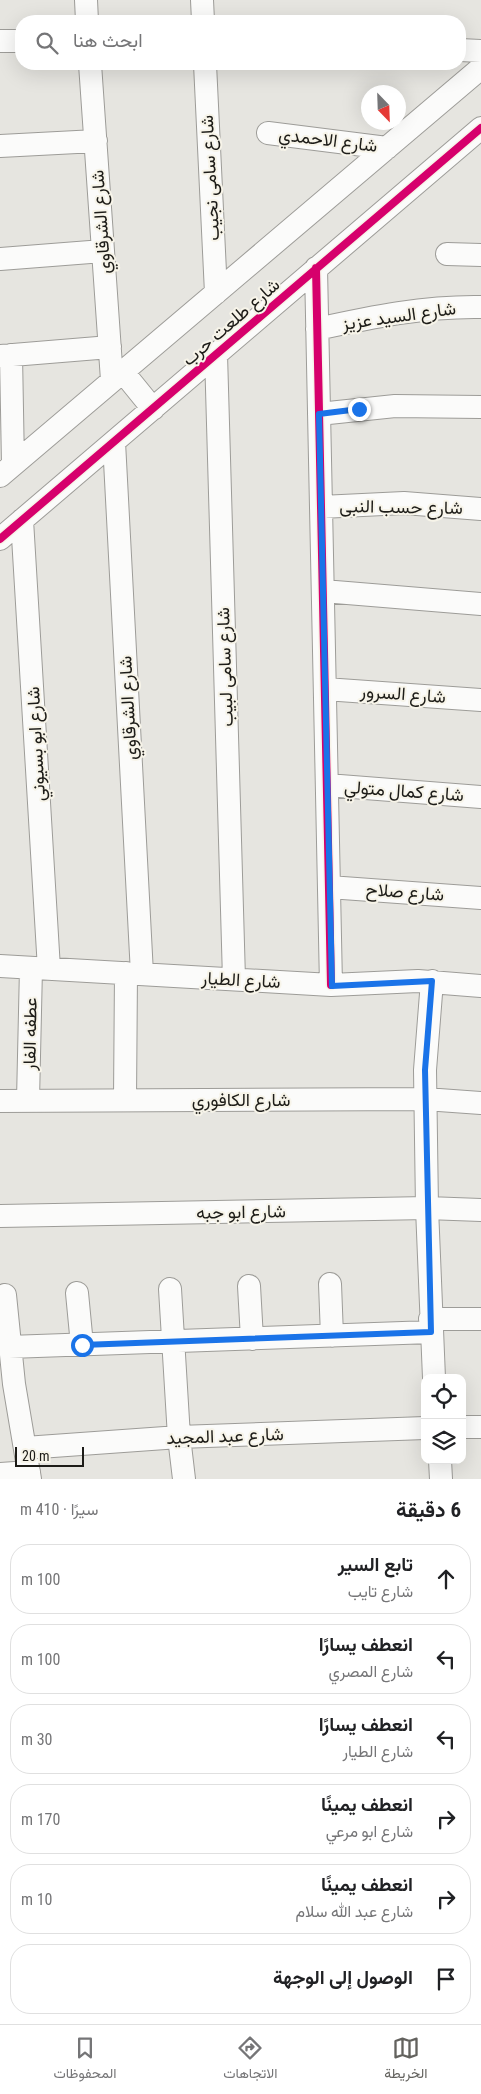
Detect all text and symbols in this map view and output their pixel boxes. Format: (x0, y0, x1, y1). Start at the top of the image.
search box (15, 15, 466, 70)
icon: search (33, 29, 61, 57)
text: ابحث هنا (73, 29, 143, 52)
north arrow (361, 85, 406, 130)
street label: شارع سامى نجيب (196, 115, 225, 241)
street label: شارع الاحمدي (277, 123, 379, 161)
street label: شارع الشرقاوي (86, 169, 120, 275)
street label: شارع طلعت حرب (178, 274, 285, 371)
street label: شارع السيد عزيز (340, 297, 457, 336)
route end (348, 398, 371, 421)
street label: شارع حسب النبى (339, 495, 463, 520)
street label: شارع سامى لبيب (212, 607, 239, 727)
street label: شارع الشرقاوي (114, 655, 146, 761)
street label: شارع السرور (358, 680, 447, 709)
street label: شارع ابو بسيوني (22, 686, 54, 802)
street label: شارع كمال متولي (343, 776, 465, 810)
street label: شارع صلاح (365, 878, 445, 907)
street label: شارع الطيار (200, 967, 281, 994)
street label: عطفه الفار (18, 997, 42, 1072)
street label: شارع الكافوري (192, 1089, 290, 1115)
street label: شارع ابو جبه (196, 1200, 286, 1225)
route start (71, 1334, 94, 1357)
map controls (421, 1374, 466, 1464)
button: locate (421, 1374, 466, 1419)
button: layers (421, 1419, 466, 1464)
street label: شارع عبد المجيد (166, 1423, 284, 1450)
scale bar (15, 1444, 84, 1467)
text: 20 m (22, 1448, 50, 1464)
text: 6 دقيقة (396, 1498, 461, 1522)
text: سيرًا · 410 m (20, 1500, 98, 1519)
text: تابع السير (338, 1553, 413, 1576)
icon: ahead (432, 1565, 460, 1593)
text: 100 m (21, 1570, 60, 1589)
text: شارع تايب (348, 1582, 413, 1601)
text: انعطف يسارًا (319, 1633, 413, 1656)
icon: left (432, 1645, 460, 1673)
text: 100 m (21, 1650, 60, 1669)
text: شارع المصري (328, 1662, 413, 1681)
text: انعطف يسارًا (319, 1713, 413, 1736)
icon: left (432, 1725, 460, 1753)
text: 30 m (21, 1730, 53, 1749)
text: شارع الطيار (343, 1742, 413, 1761)
text: انعطف يمينًا (321, 1793, 413, 1816)
icon: right (432, 1805, 460, 1833)
text: 170 m (21, 1810, 60, 1829)
text: شارع ابو مرعي (326, 1822, 413, 1841)
text: انعطف يمينًا (321, 1873, 413, 1896)
icon: right (432, 1885, 460, 1913)
text: 10 m (21, 1890, 53, 1909)
text: شارع عبد الله سلام (295, 1902, 413, 1921)
icon: arrive (432, 1965, 460, 1993)
text: الوصول إلى الوجهة (273, 1966, 413, 1989)
tab: المحفوظات (53, 2034, 116, 2086)
tab: الاتجاهات (223, 2034, 278, 2086)
tab: الخريطة (384, 2034, 428, 2086)

